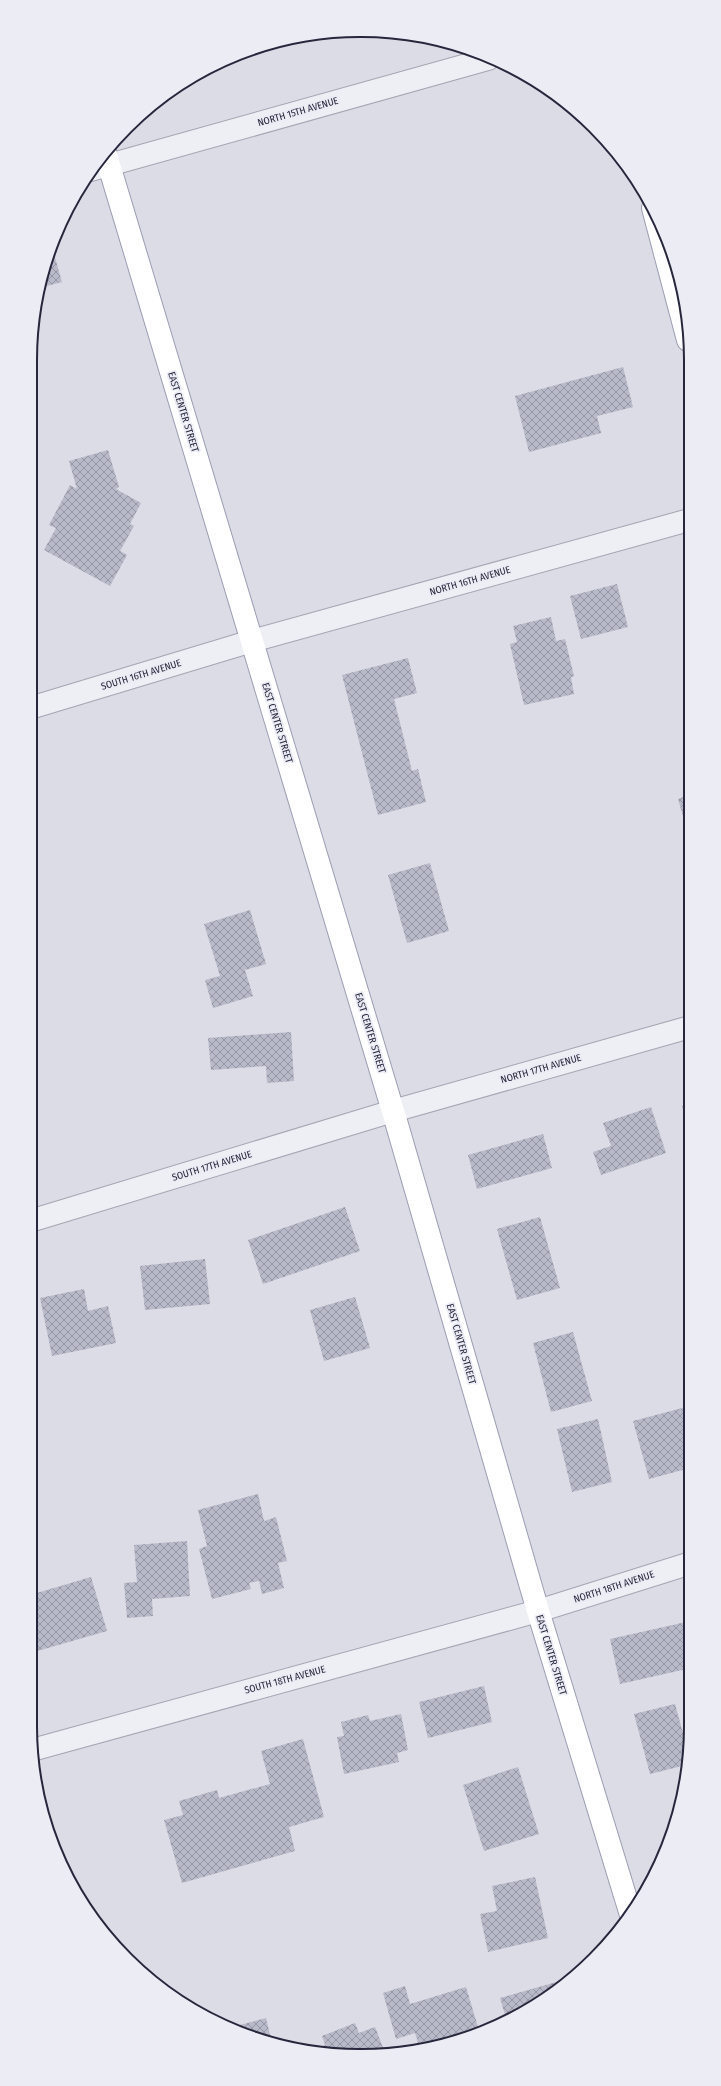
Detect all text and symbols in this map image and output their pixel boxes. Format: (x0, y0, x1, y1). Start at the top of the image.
street label: NORTH 15TH AVENUE (256, 95, 340, 129)
street label: EAST CENTER STREET (165, 370, 201, 454)
street label: NORTH 16TH AVENUE (428, 564, 512, 598)
street label: SOUTH 16TH AVENUE (100, 657, 183, 693)
street label: EAST CENTER STREET (259, 681, 295, 765)
street label: EAST CENTER STREET (352, 991, 388, 1075)
street label: NORTH 17TH AVENUE (499, 1052, 583, 1086)
street label: SOUTH 17TH AVENUE (171, 1148, 254, 1184)
street label: EAST CENTER STREET (444, 1302, 478, 1386)
street label: NORTH 18TH AVENUE (572, 1568, 656, 1606)
street label: EAST CENTER STREET (533, 1613, 569, 1697)
street label: SOUTH 18TH AVENUE (243, 1663, 327, 1697)

